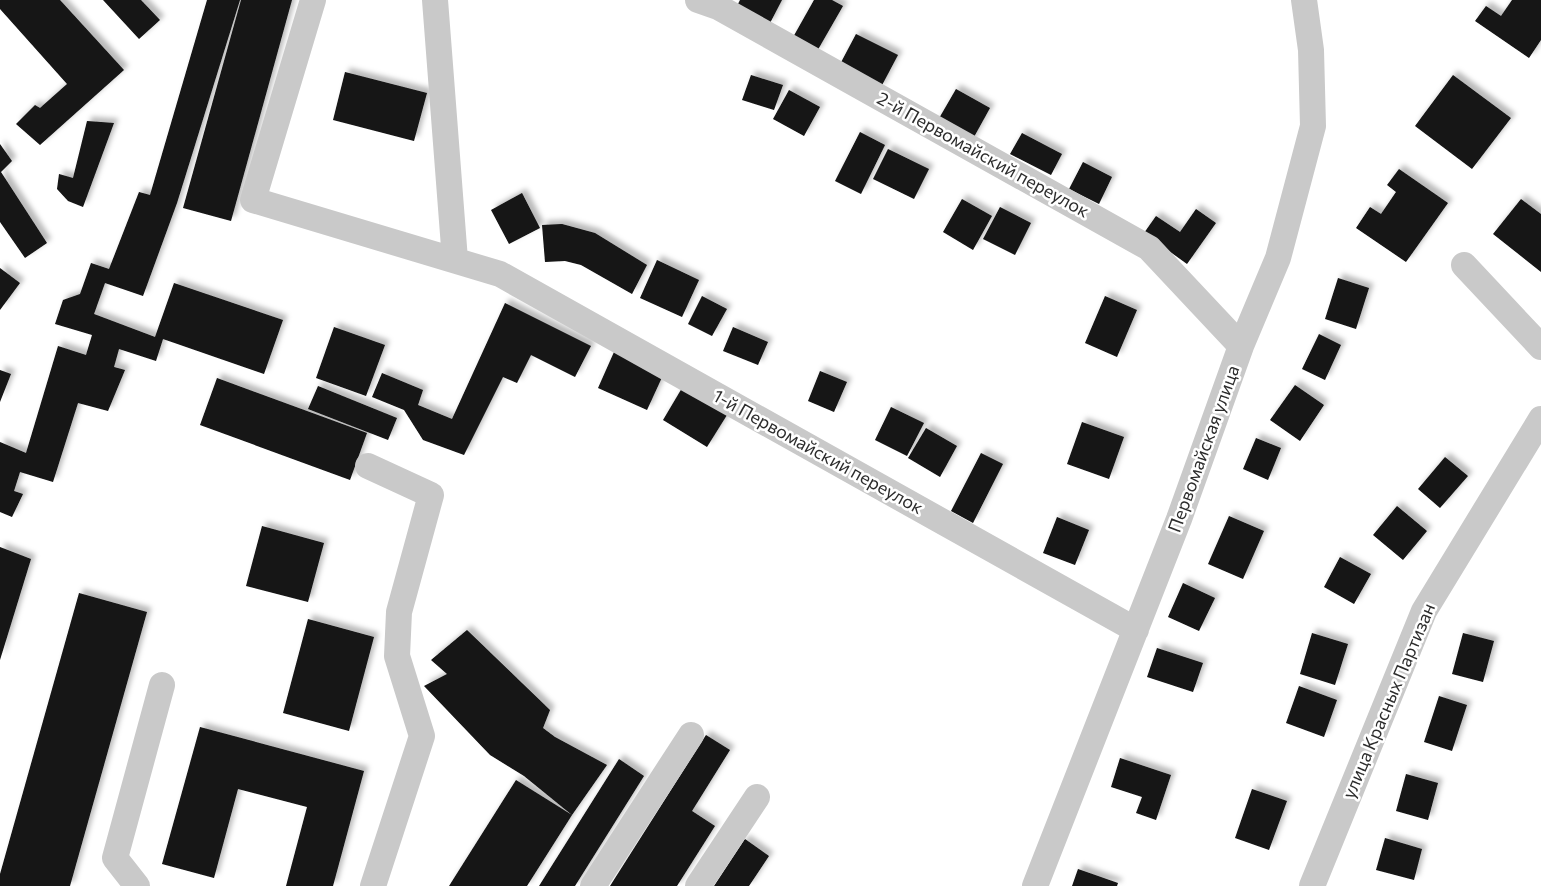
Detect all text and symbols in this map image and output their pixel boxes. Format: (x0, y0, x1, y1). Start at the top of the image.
street label: 2-й Первомайский переулок (874, 87, 1094, 222)
street label: Первомайская улица (1163, 362, 1244, 535)
street label: 1-й Первомайский переулок (710, 384, 928, 518)
street label: улица Красных Партизан (1337, 600, 1439, 802)

